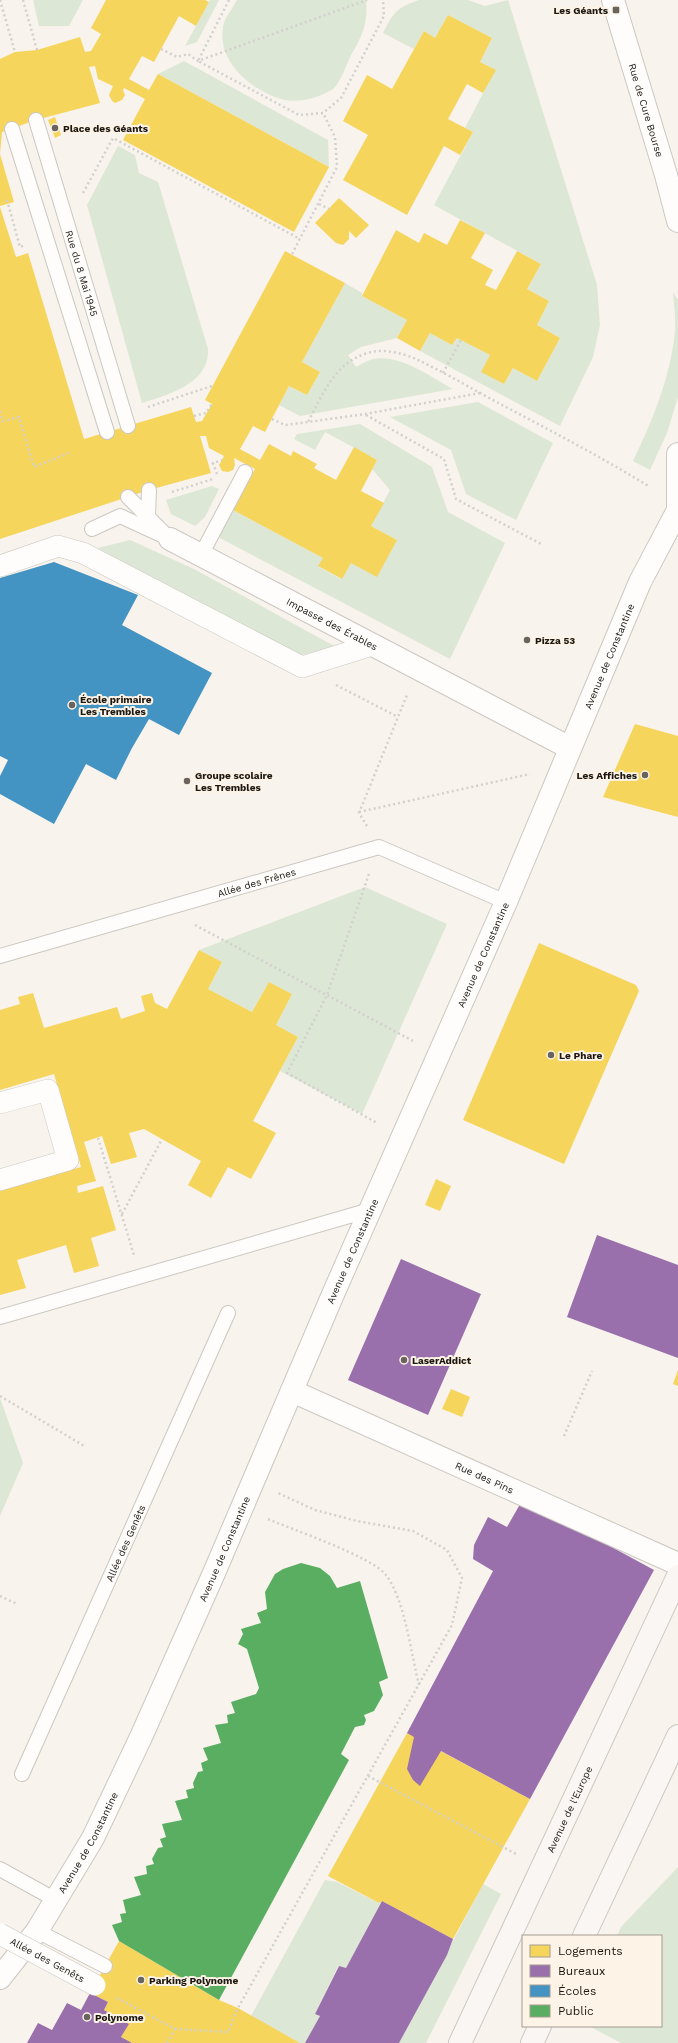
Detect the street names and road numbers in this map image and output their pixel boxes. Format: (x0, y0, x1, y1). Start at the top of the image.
street label: Rue de Cure Bourse (627, 62, 666, 158)
street label: Rue du 8 Mai 1945 (64, 229, 100, 318)
street label: Impasse des Érables (285, 595, 380, 652)
street label: Avenue de Constantine (582, 601, 636, 711)
street label: Allée des Frênes (216, 866, 297, 899)
street label: Avenue de Constantine (455, 900, 511, 1009)
street label: Avenue de Constantine (324, 1197, 380, 1305)
street label: Rue des Pins (454, 1459, 516, 1495)
street label: Avenue de Constantine (197, 1494, 252, 1603)
street label: Allée des Genêts (103, 1503, 147, 1583)
street label: Avenue de l'Europe (544, 1764, 594, 1854)
street label: Avenue de Constantine (56, 1790, 120, 1895)
street label: Allée des Genêts (8, 1935, 87, 1984)

